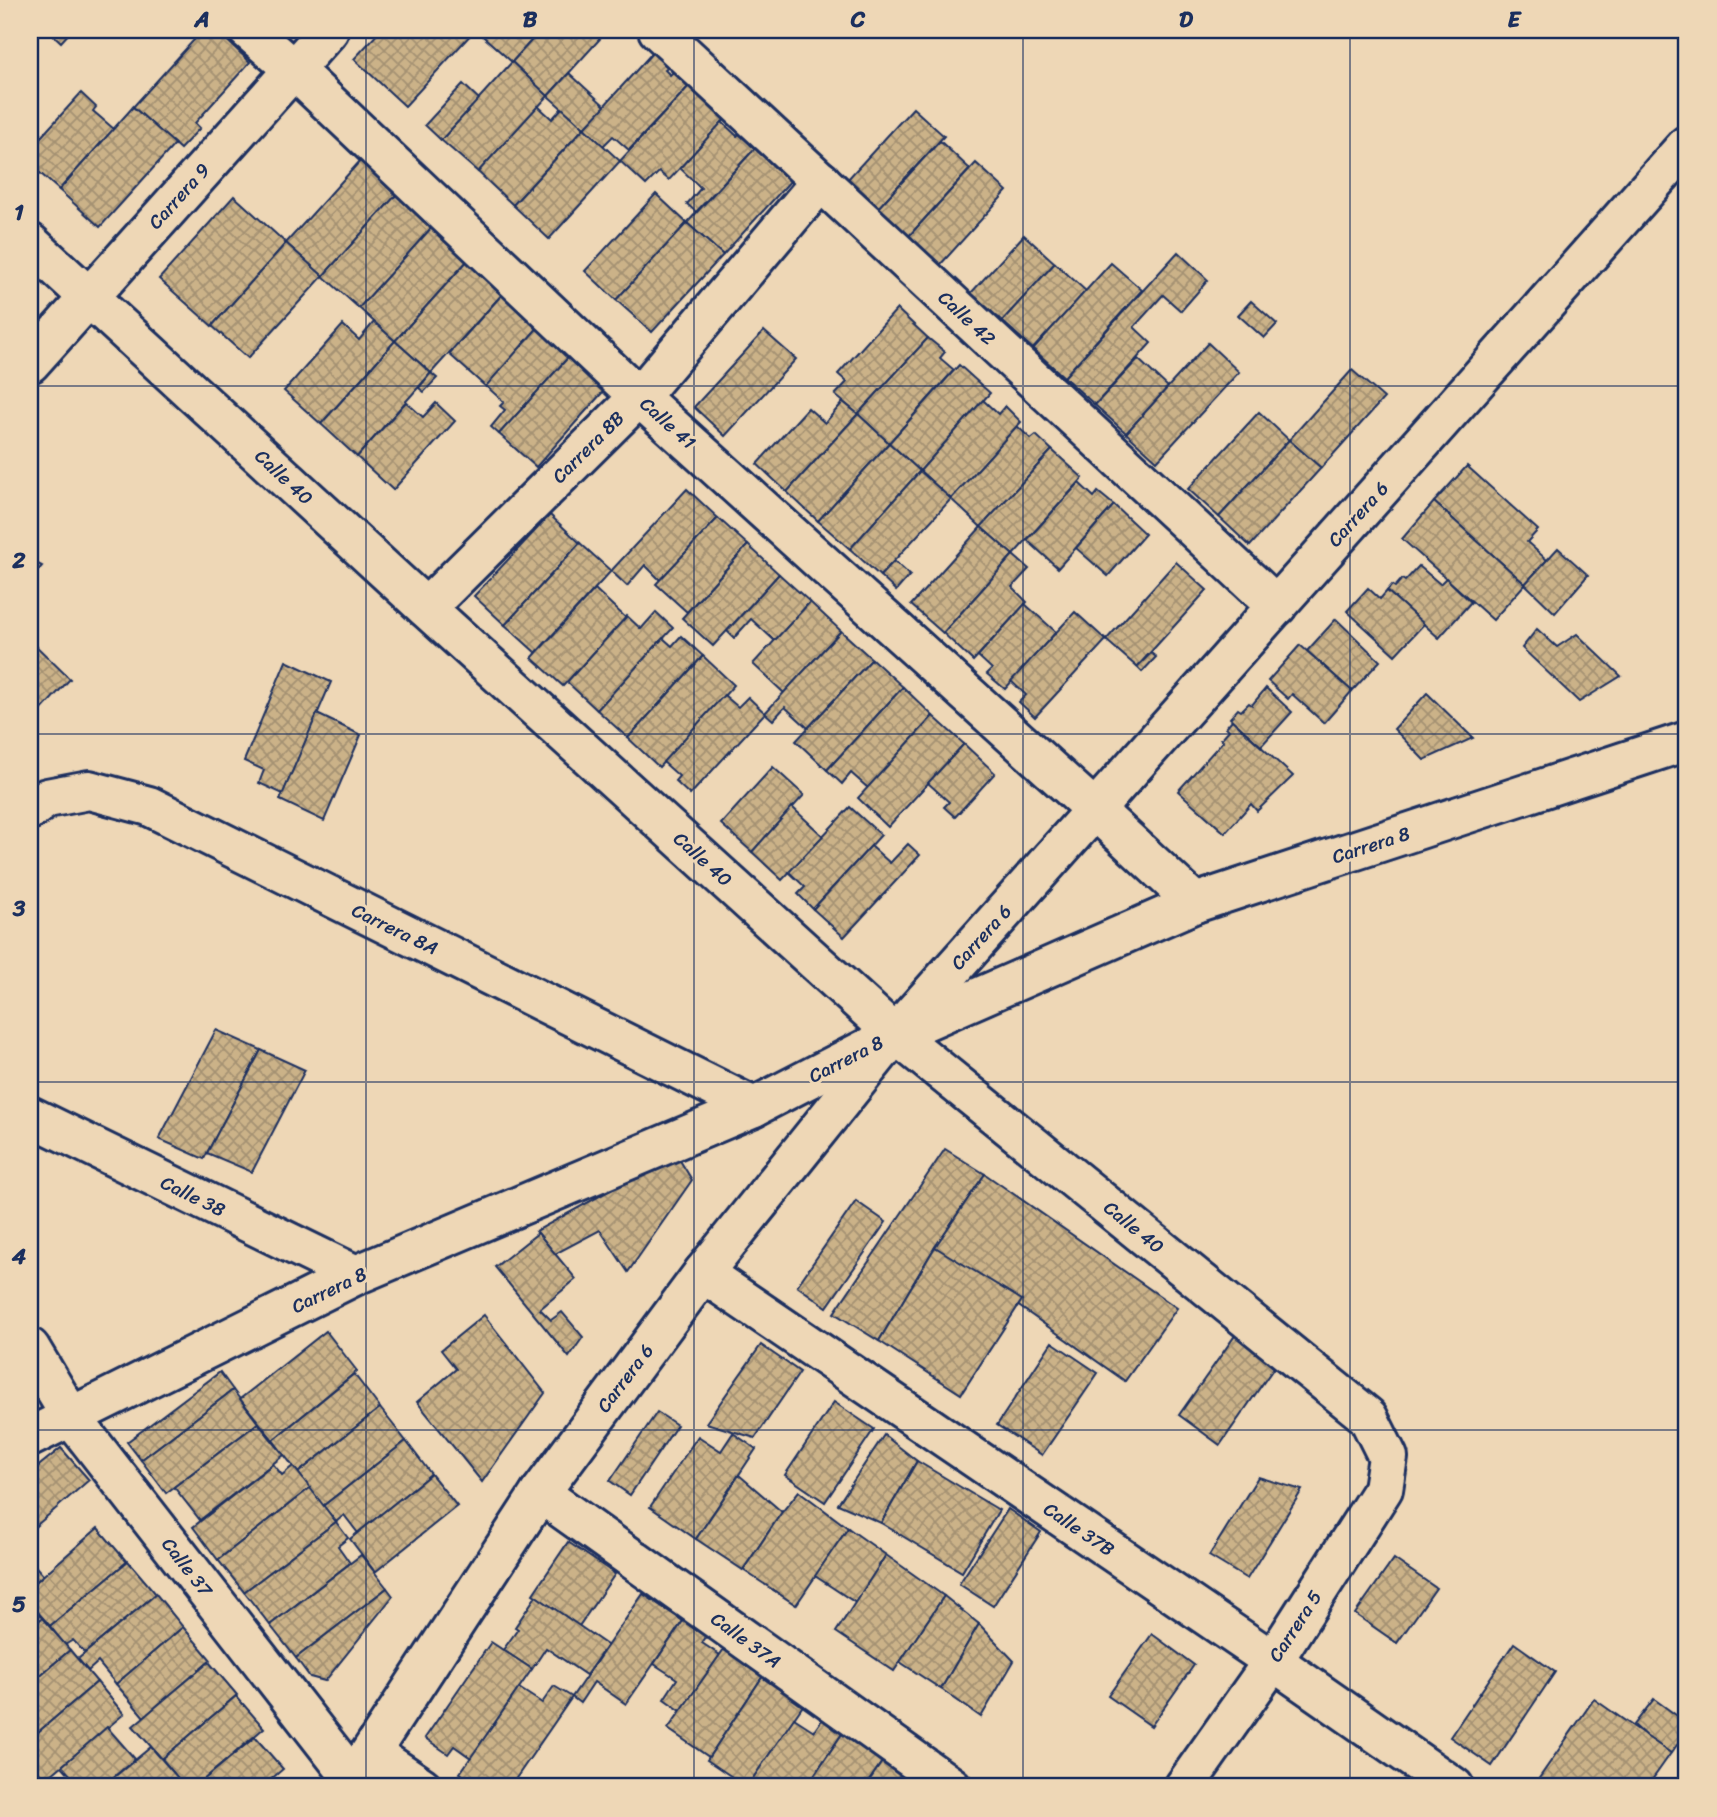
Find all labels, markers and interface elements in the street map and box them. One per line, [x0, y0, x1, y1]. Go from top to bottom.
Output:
text: A [193, 0, 210, 40]
text: B [523, 0, 538, 40]
text: C [850, 0, 866, 40]
text: D [1179, 0, 1194, 40]
text: E [1508, 0, 1523, 40]
street label: Carrera 9 [140, 155, 218, 237]
text: 1 [14, 192, 24, 233]
street label: Calle 42 [930, 282, 1004, 354]
street label: Calle 41 [632, 388, 704, 458]
street label: Carrera 8B [544, 403, 632, 491]
street label: Calle 40 [247, 441, 321, 513]
street label: Carrera 6 [1319, 473, 1397, 555]
text: 2 [11, 540, 26, 581]
street label: Carrera 8 [1328, 817, 1415, 873]
street label: Calle 40 [666, 823, 740, 895]
text: 3 [12, 888, 26, 929]
street label: Carrera 8A [346, 894, 444, 964]
street label: Carrera 6 [942, 896, 1020, 978]
street label: Carrera 8 [803, 1026, 890, 1092]
street label: Calle 38 [155, 1166, 232, 1226]
street label: Calle 40 [1096, 1192, 1172, 1262]
text: 4 [11, 1236, 27, 1277]
street label: Carrera 8 [286, 1257, 373, 1322]
street label: Carrera 6 [588, 1336, 662, 1420]
street label: Calle 37B [1037, 1493, 1121, 1565]
street label: Calle 37 [153, 1530, 222, 1605]
street label: Carrera 5 [1259, 1583, 1331, 1669]
text: 5 [12, 1584, 26, 1625]
street label: Calle 37A [704, 1603, 788, 1677]

